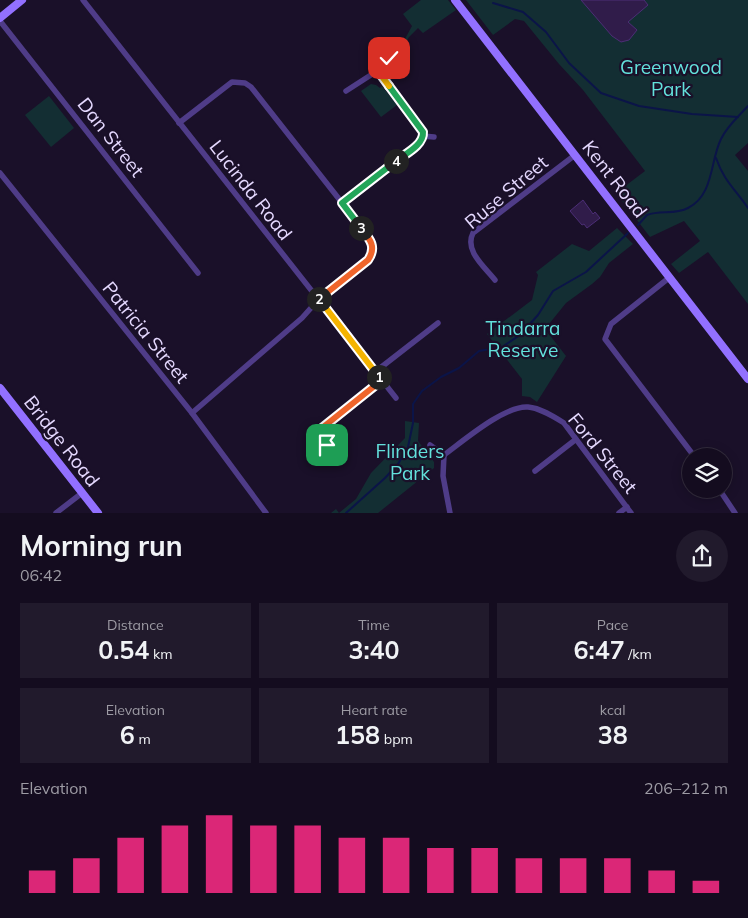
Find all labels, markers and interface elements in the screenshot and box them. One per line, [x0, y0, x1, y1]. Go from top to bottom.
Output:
pin [368, 37, 410, 79]
icon: check [375, 44, 403, 72]
park label: Greenwood Park [620, 55, 722, 101]
street label: Dan Street [73, 92, 150, 182]
street label: Lucinda Road [204, 135, 298, 245]
street label: Kent Road [577, 136, 653, 222]
pin: 4 [384, 148, 408, 174]
street label: Ruse Street [459, 150, 553, 234]
text: 4 [392, 152, 401, 170]
pin: 3 [348, 216, 374, 240]
text: 3 [357, 219, 366, 237]
street label: Patricia Street [98, 276, 195, 388]
pin: 2 [306, 286, 332, 312]
text: 2 [315, 290, 324, 308]
park label: Tindarra Reserve [485, 316, 561, 362]
pin: 1 [366, 364, 392, 390]
text: 1 [375, 368, 384, 386]
street label: Bridge Road [19, 391, 105, 491]
street label: Ford Street [563, 408, 643, 498]
pin [306, 424, 348, 466]
icon: arrive [313, 431, 341, 459]
park label: Flinders Park [376, 439, 444, 485]
map controls [682, 448, 732, 498]
button: layers [682, 448, 732, 498]
text: Morning run [20, 528, 183, 563]
button: share [676, 530, 728, 582]
text: 06:42 [20, 565, 62, 585]
text: Distance [107, 616, 164, 634]
text: Time [358, 616, 390, 634]
text: Pace [597, 616, 628, 634]
text: 0.54 [98, 634, 149, 665]
text: 3:40 [348, 634, 400, 665]
text: 6:47 [574, 634, 625, 665]
text: km [149, 645, 173, 663]
text: /km [625, 645, 652, 663]
text: Elevation [106, 701, 165, 719]
text: Heart rate [341, 701, 407, 719]
text: kcal [600, 701, 625, 719]
text: 6 [120, 719, 135, 750]
text: 158 [335, 719, 380, 750]
text: 38 [598, 719, 628, 750]
text: m [135, 730, 151, 748]
text: bpm [380, 730, 413, 748]
text: Elevation [20, 778, 88, 798]
text: 206–212 m [644, 778, 728, 798]

